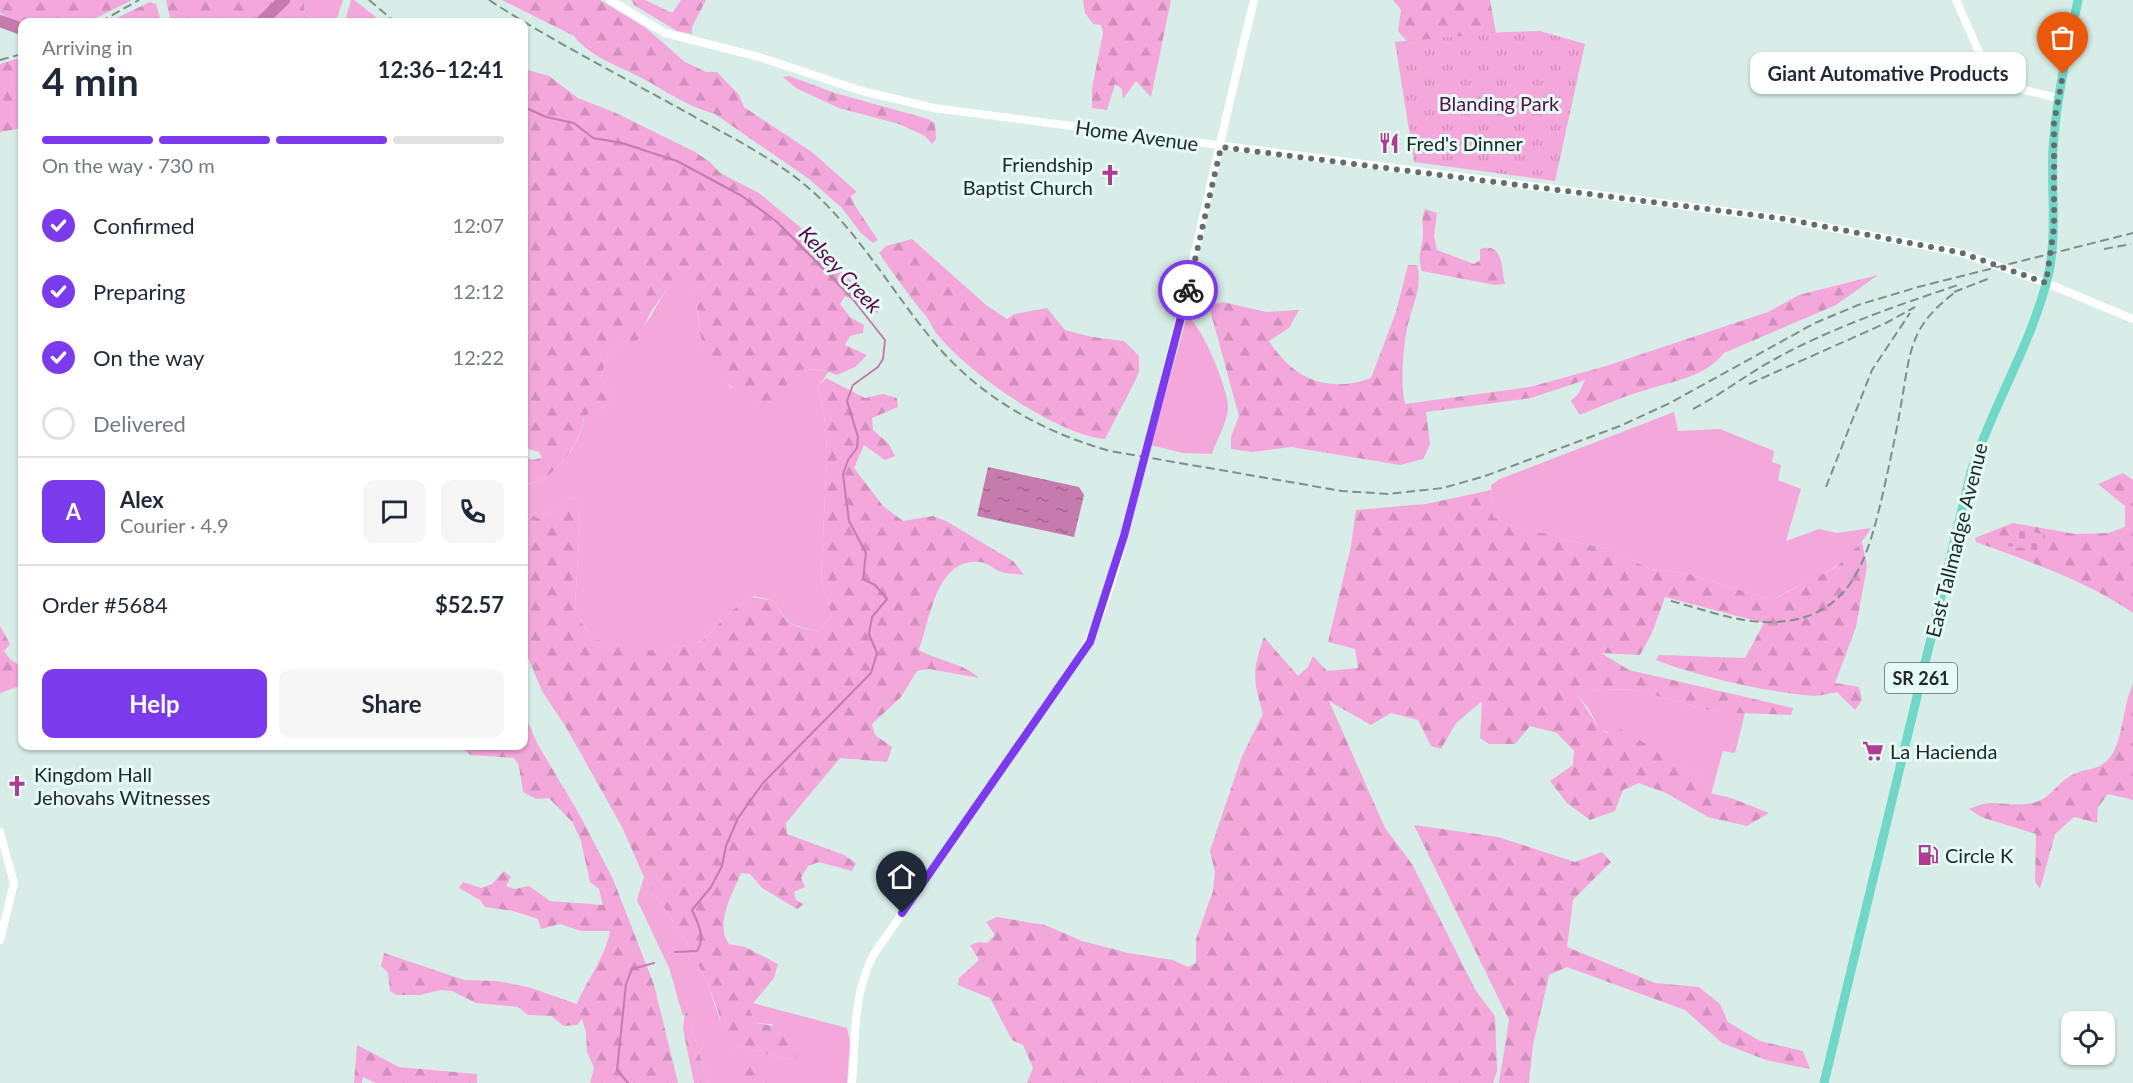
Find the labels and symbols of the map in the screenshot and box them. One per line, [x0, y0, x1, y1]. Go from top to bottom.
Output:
pin [2037, 12, 2088, 74]
callout: Giant Automative Products [1751, 53, 2027, 95]
park label: Blanding Park [1439, 91, 1560, 115]
street label: Home Avenue [1074, 114, 1200, 156]
restaurant icon: Fred's Dinner [1377, 131, 1401, 155]
place label: Fred's Dinner [1406, 131, 1523, 155]
place label: Friendship Baptist Church [963, 152, 1093, 199]
church icon: Friendship Baptist Church [1098, 163, 1122, 187]
water label: Kelsey Creek [795, 220, 888, 318]
courier [1158, 260, 1218, 320]
street label: East Tallmadge Avenue [1920, 440, 1992, 640]
road number: SR 261 [1885, 663, 1957, 693]
supermarket icon: La Hacienda [1861, 739, 1885, 763]
place label: La Hacienda [1890, 739, 1997, 763]
place label: Kingdom Hall Jehovahs Witnesses [34, 762, 210, 809]
church icon: Kingdom Hall Jehovahs Witnesses [5, 774, 29, 798]
fuel station icon: Circle K [1916, 843, 1940, 867]
place label: Circle K [1945, 843, 2014, 867]
pin [876, 851, 927, 913]

